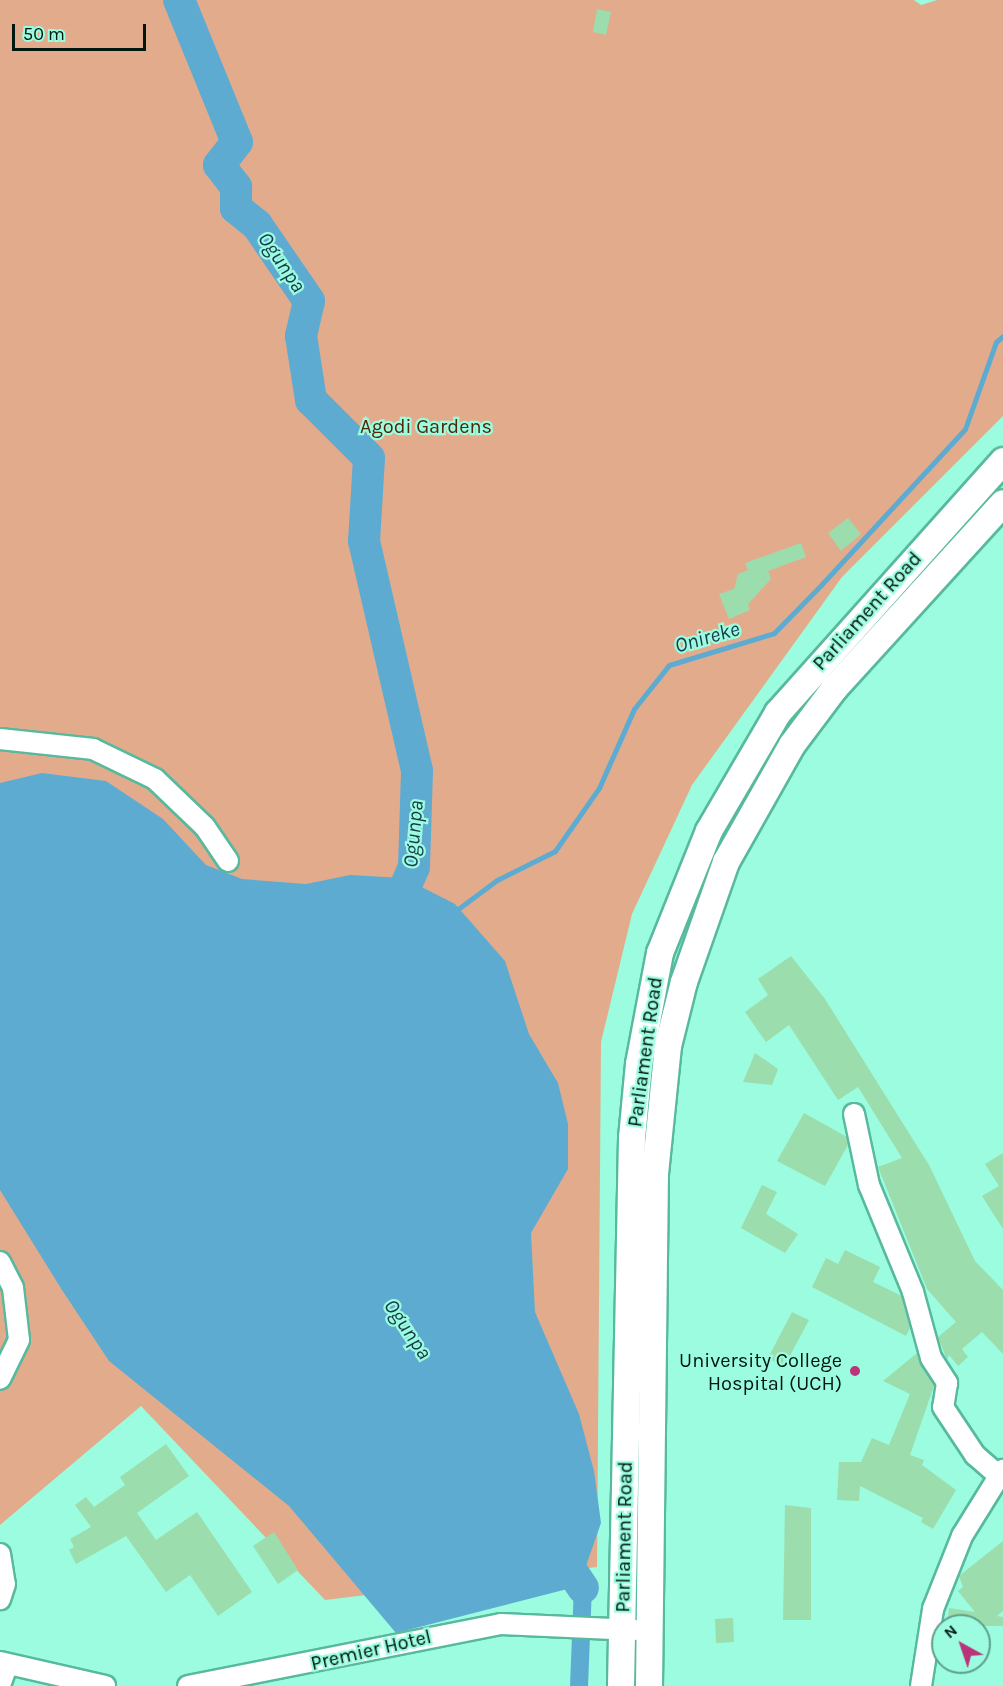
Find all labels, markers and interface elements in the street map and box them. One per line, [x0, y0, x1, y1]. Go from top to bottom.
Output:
scale bar [15, 12, 148, 50]
text: 50 m [23, 23, 65, 45]
water label: Ogunpa [253, 227, 311, 297]
park label: Agodi Gardens [360, 414, 492, 438]
street label: Parliament Road [807, 547, 927, 675]
water label: Onireke [672, 616, 742, 658]
water label: Ogunpa [398, 799, 428, 869]
street label: Parliament Road [623, 975, 667, 1129]
water label: Ogunpa [379, 1294, 437, 1364]
place label: University College Hospital (UCH) [679, 1348, 842, 1395]
marker: University College Hospital (UCH) [846, 1362, 864, 1380]
street label: Parliament Road [611, 1461, 637, 1613]
north arrow [931, 1614, 991, 1674]
text: N [940, 1620, 961, 1642]
street label: Premier Hotel [308, 1624, 434, 1676]

